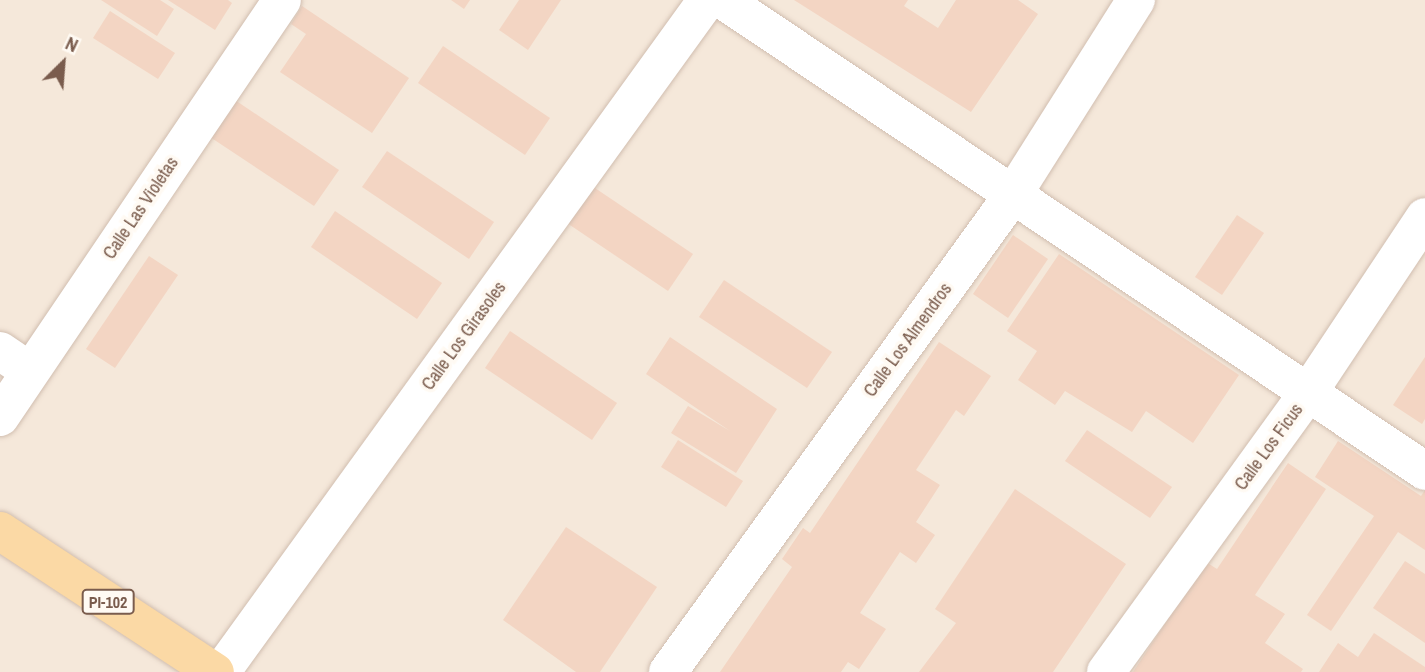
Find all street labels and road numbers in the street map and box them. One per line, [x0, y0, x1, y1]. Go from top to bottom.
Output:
street label: Calle Las Violetas [99, 153, 183, 263]
street label: Calle Los Girasoles [417, 278, 511, 394]
street label: Calle Los Almendros [859, 279, 957, 401]
street label: Calle Los Ficus [1230, 400, 1308, 494]
road number: PI-102 [80, 590, 136, 614]

